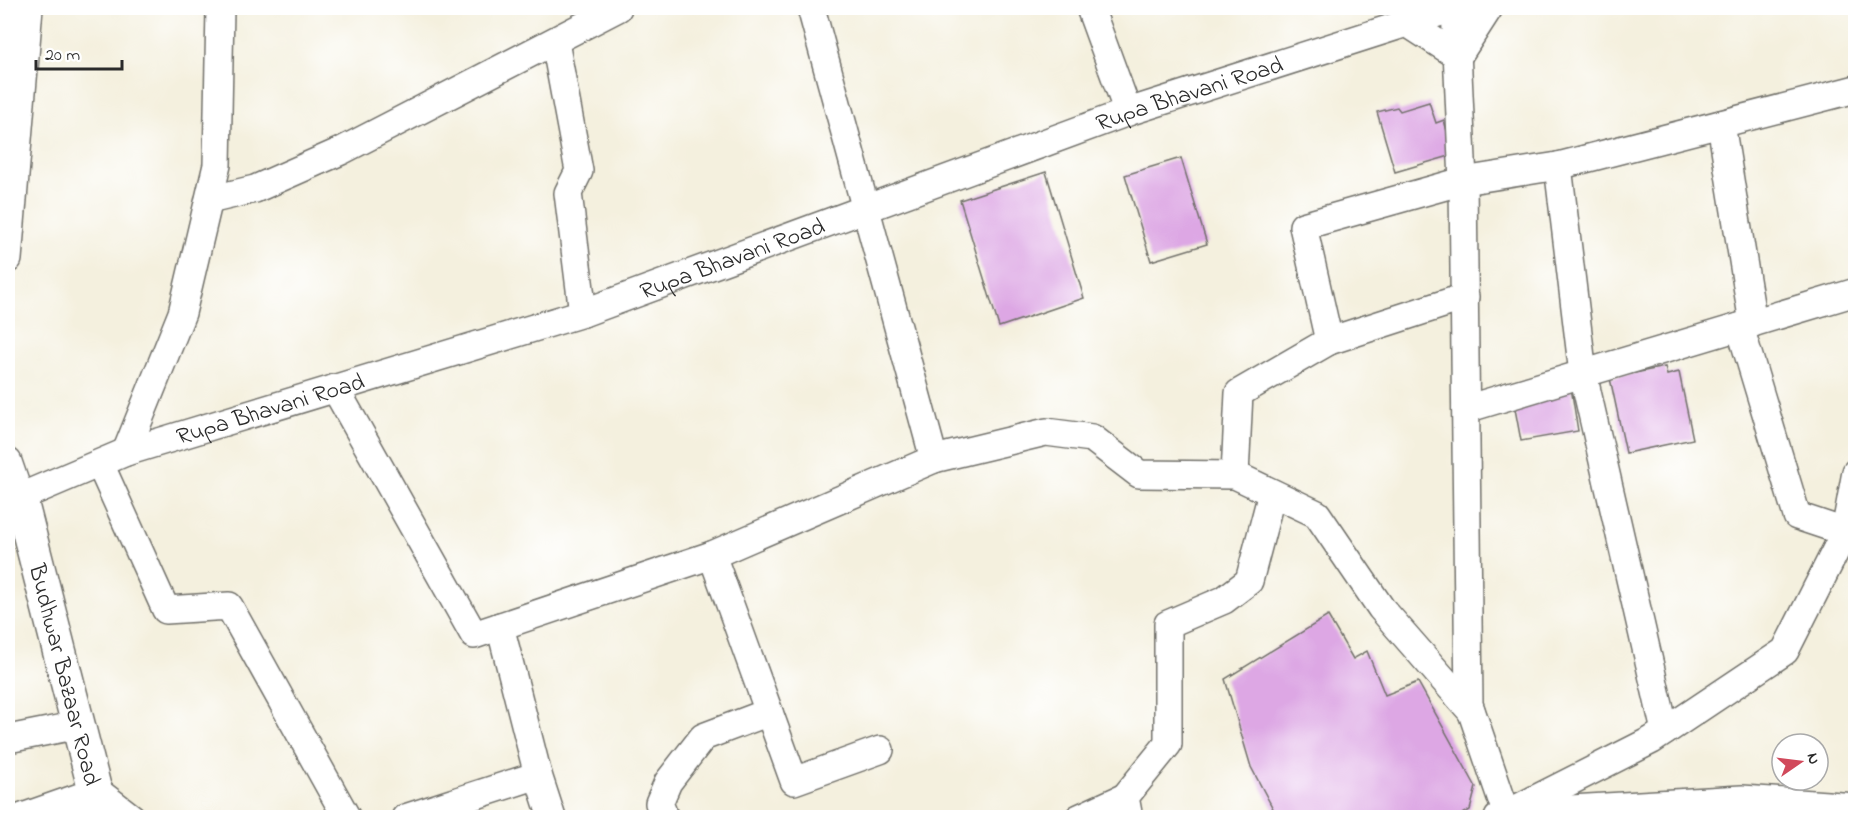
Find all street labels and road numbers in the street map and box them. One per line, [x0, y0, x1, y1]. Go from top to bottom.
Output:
street label: Rupa Bhavani Road [1092, 48, 1288, 142]
street label: Rupa Bhavani Road [636, 210, 831, 310]
street label: Rupa Bhavani Road [173, 365, 370, 456]
street label: Budhwar Bazaar Road [18, 560, 108, 790]

